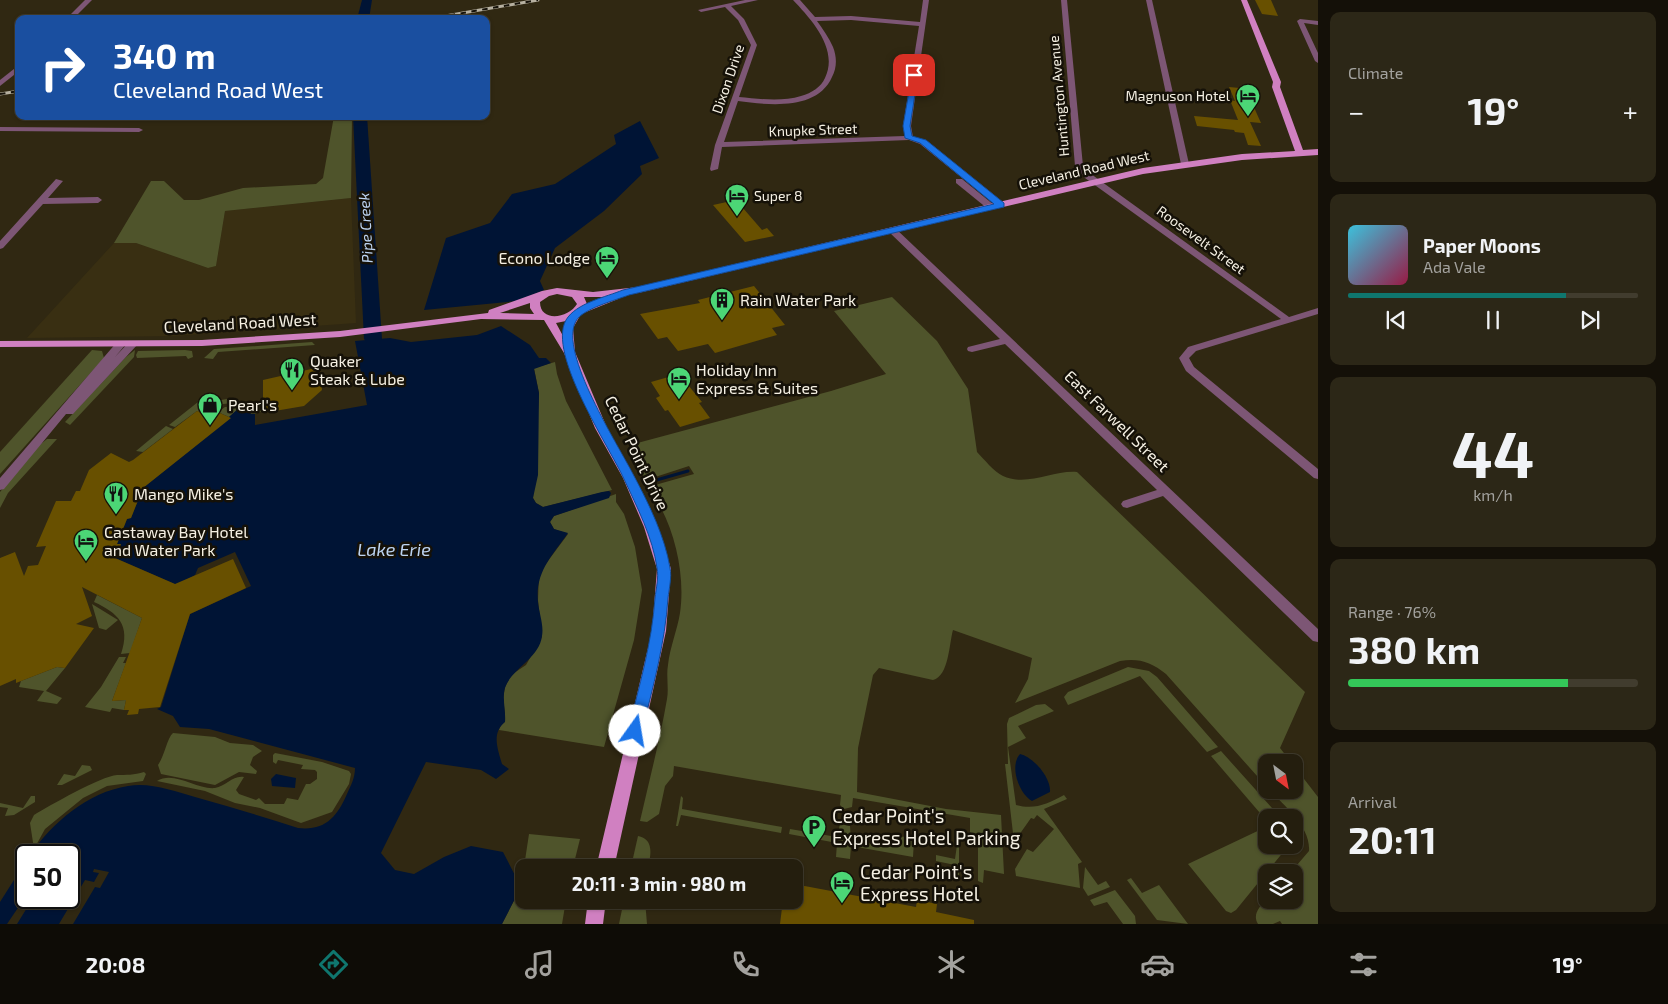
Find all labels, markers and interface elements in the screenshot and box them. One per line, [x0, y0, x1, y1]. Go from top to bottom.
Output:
text: 340 m [113, 34, 216, 76]
icon: right [30, 35, 95, 100]
street label: Huntington Avenue [1045, 35, 1072, 157]
street label: Dixon Drive [708, 42, 747, 116]
pin [893, 54, 935, 96]
icon: arrive [900, 61, 928, 89]
text: Climate [1348, 63, 1403, 82]
text: Cleveland Road West [113, 76, 323, 102]
hotel icon: Magnuson Hotel [1235, 83, 1261, 117]
place label: Magnuson Hotel [1125, 87, 1231, 104]
text: 19° [1468, 87, 1519, 133]
text: − [1348, 94, 1364, 128]
text: + [1623, 94, 1638, 128]
street label: Knupke Street [768, 119, 858, 140]
street label: Cleveland Road West [1017, 146, 1151, 193]
hotel icon: Super 8 [724, 183, 750, 217]
place label: Super 8 [754, 187, 802, 204]
water label: Pipe Creek [354, 192, 376, 264]
street label: Roosevelt Street [1154, 202, 1249, 277]
text: Paper Moons [1423, 234, 1541, 257]
hotel icon: Econo Lodge [594, 245, 620, 279]
place label: Econo Lodge [498, 248, 590, 267]
text: Ada Vale [1423, 257, 1486, 276]
building icon: Rain Water Park [709, 287, 735, 321]
place label: Rain Water Park [740, 290, 856, 309]
icon: previous [1382, 306, 1410, 334]
icon: pause [1479, 306, 1507, 334]
icon: next [1576, 306, 1604, 334]
street label: Cleveland Road West [163, 309, 317, 336]
place label: Quaker Steak & Lube [310, 351, 405, 388]
restaurant icon: Quaker Steak & Lube [279, 357, 305, 391]
place label: Holiday Inn Express & Suites [696, 360, 818, 397]
hotel icon: Holiday Inn Express & Suites [666, 366, 692, 400]
street label: East Farwell Street [1061, 366, 1174, 475]
shop icon: Pearl's [197, 392, 223, 426]
street label: Cedar Point Drive [602, 393, 673, 513]
place label: Pearl's [228, 395, 277, 414]
text: 44 [1452, 413, 1534, 491]
restaurant icon: Mango Mike's [103, 481, 129, 515]
place label: Mango Mike's [134, 484, 234, 503]
text: km/h [1473, 485, 1513, 504]
place label: Castaway Bay Hotel and Water Park [104, 522, 248, 559]
hotel icon: Castaway Bay Hotel and Water Park [73, 528, 99, 562]
water label: Lake Erie [357, 538, 431, 560]
text: Range · 76% [1348, 602, 1436, 621]
text: 380 km [1348, 626, 1480, 672]
position arrow [608, 704, 660, 756]
north arrow [1258, 754, 1302, 799]
map controls [1258, 754, 1303, 909]
text: Arrival [1348, 792, 1397, 811]
place label: Cedar Point's Express Hotel Parking [832, 804, 1021, 849]
button: search [1258, 809, 1303, 854]
parking icon: Cedar Point's Express Hotel Parking [801, 814, 827, 848]
text: 20:11 [1348, 816, 1437, 862]
speed limit sign: 50 [15, 844, 80, 909]
place label: Cedar Point's Express Hotel [860, 860, 980, 905]
button: layers [1258, 864, 1303, 909]
hotel icon: Cedar Point's Express Hotel [829, 870, 855, 904]
text: 20:11 · 3 min · 980 m [572, 872, 746, 895]
icon: directions [316, 947, 351, 982]
icon: music [522, 947, 557, 982]
icon: phone [728, 947, 763, 982]
icon: climate [934, 947, 969, 982]
icon: car [1140, 947, 1175, 982]
icon: filters [1346, 947, 1381, 982]
text: 20:08 [86, 951, 145, 977]
text: 19° [1552, 951, 1582, 977]

